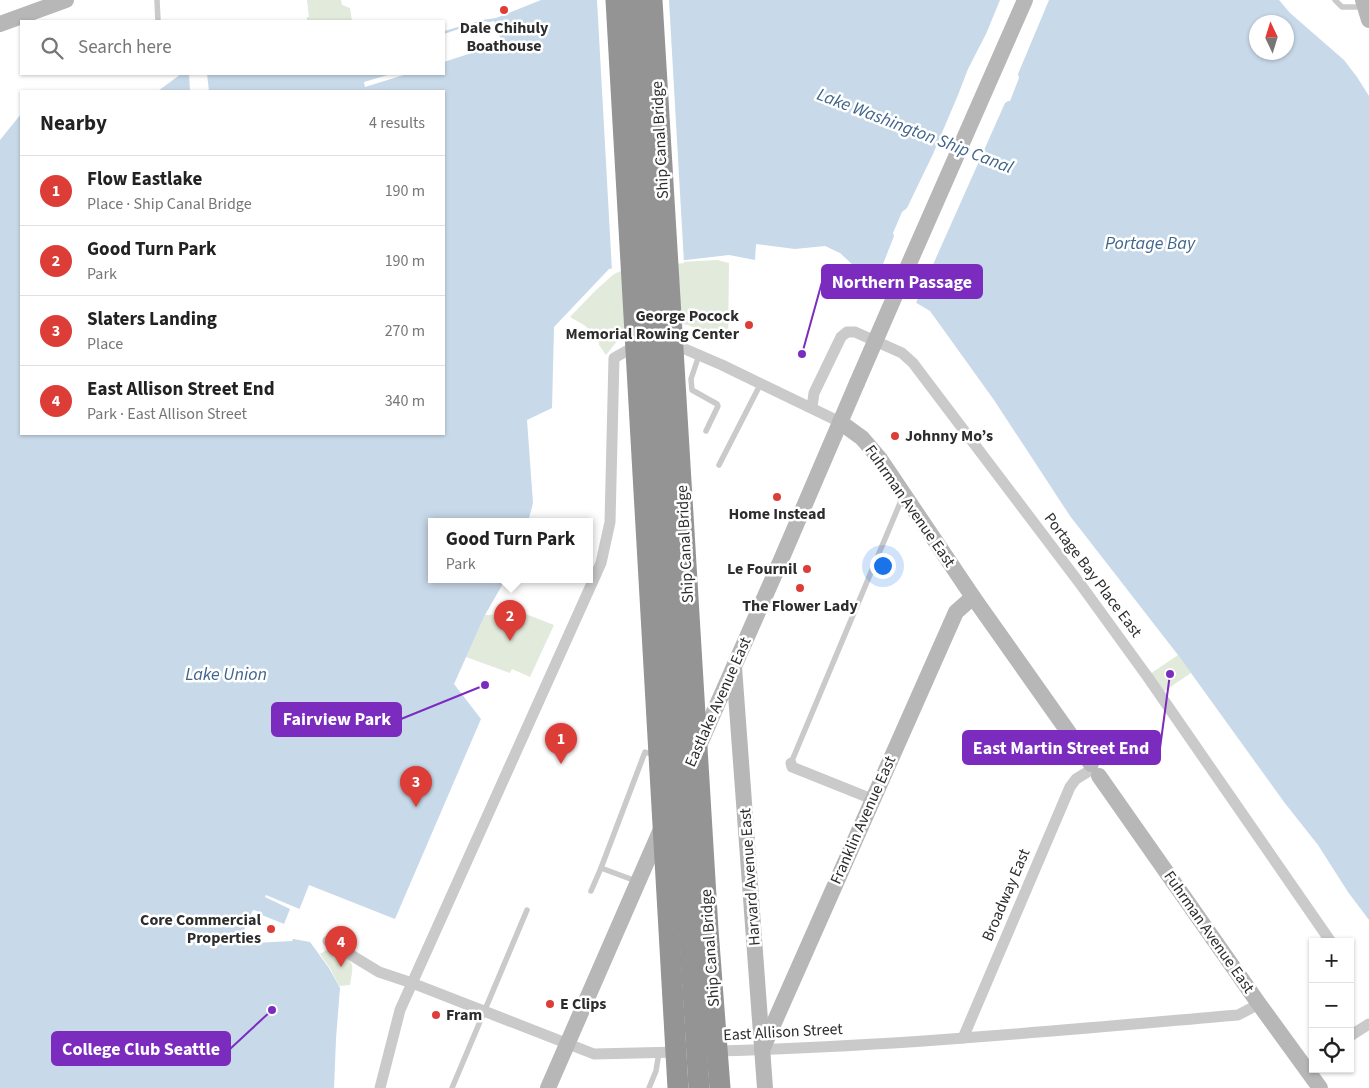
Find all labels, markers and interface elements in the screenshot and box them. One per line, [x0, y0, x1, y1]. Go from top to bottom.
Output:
marker: Dale Chihuly Boathouse [498, 4, 510, 16]
north arrow [1249, 15, 1294, 60]
place label: Dale Chihuly Boathouse [460, 17, 549, 57]
search box [20, 20, 445, 75]
icon: search [38, 34, 66, 62]
text: Search here [78, 34, 172, 61]
street label: Ship Canal Bridge [646, 80, 674, 200]
water label: Lake Washington Ship Canal [813, 82, 1017, 180]
text: Nearby [40, 108, 107, 138]
text: 4 results [369, 112, 425, 134]
text: Flow Eastlake [87, 166, 202, 193]
text: 1 [52, 180, 60, 202]
text: 190 m [385, 180, 425, 202]
text: Place · Ship Canal Bridge [87, 193, 252, 215]
water label: Portage Bay [1105, 231, 1196, 256]
text: Good Turn Park [87, 236, 216, 263]
text: 2 [52, 250, 60, 272]
text: 190 m [385, 250, 425, 272]
text: Park [87, 263, 117, 285]
callout: Northern Passage [822, 265, 982, 298]
text: Northern Passage [832, 270, 972, 295]
place label: George Pocock Memorial Rowing Center [566, 305, 740, 345]
text: Slaters Landing [87, 306, 217, 333]
marker: George Pocock Memorial Rowing Center [743, 319, 755, 331]
text: 3 [52, 320, 60, 342]
text: 270 m [385, 320, 425, 342]
text: Place [87, 333, 123, 355]
text: East Allison Street End [87, 376, 275, 403]
text: 4 [52, 390, 60, 412]
text: 340 m [385, 390, 425, 412]
text: Park · East Allison Street [87, 403, 247, 425]
place label: Johnny Mo’s [905, 425, 993, 447]
marker: Johnny Mo’s [889, 430, 901, 442]
street label: Fuhrman Avenue East [859, 440, 961, 572]
street label: Ship Canal Bridge [671, 484, 699, 604]
marker: Home Instead [771, 491, 783, 503]
place label: Home Instead [728, 503, 826, 525]
street label: Portage Bay Place East [1039, 508, 1147, 642]
popup [428, 518, 593, 583]
text: Good Turn Park [446, 526, 575, 553]
text: Park [446, 553, 476, 575]
your location [870, 553, 896, 579]
place label: Le Fournil [727, 558, 797, 580]
marker: Le Fournil [801, 563, 813, 575]
marker: The Flower Lady [794, 582, 806, 594]
place label: The Flower Lady [742, 595, 858, 617]
pin: 2 [494, 600, 526, 641]
street label: Eastlake Avenue East [679, 633, 757, 770]
water label: Lake Union [185, 662, 267, 687]
callout: Fairview Park [272, 703, 401, 736]
text: Fairview Park [283, 707, 391, 732]
pin: 1 [545, 723, 577, 764]
callout: East Martin Street End [963, 731, 1160, 764]
text: East Martin Street End [973, 736, 1149, 761]
street label: Franklin Avenue East [825, 752, 901, 888]
pin: 3 [400, 766, 432, 807]
street label: Harvard Avenue East [734, 807, 766, 947]
street label: Broadway East [977, 845, 1036, 945]
street label: Fuhrman Avenue East [1158, 866, 1260, 998]
street label: Ship Canal Bridge [695, 888, 725, 1008]
place label: Core Commercial Properties [140, 909, 261, 949]
marker: Core Commercial Properties [265, 923, 277, 935]
pin: 4 [325, 926, 357, 967]
map controls [1309, 938, 1354, 1073]
button: + [1309, 938, 1354, 983]
button: − [1309, 983, 1354, 1028]
place label: E Clips [560, 993, 606, 1015]
marker: E Clips [544, 998, 556, 1010]
place label: Fram [446, 1004, 482, 1026]
marker: Fram [430, 1009, 442, 1021]
street label: East Allison Street [723, 1018, 844, 1046]
button: locate [1309, 1028, 1354, 1073]
callout: College Club Seattle [52, 1032, 230, 1065]
text: College Club Seattle [62, 1037, 220, 1062]

